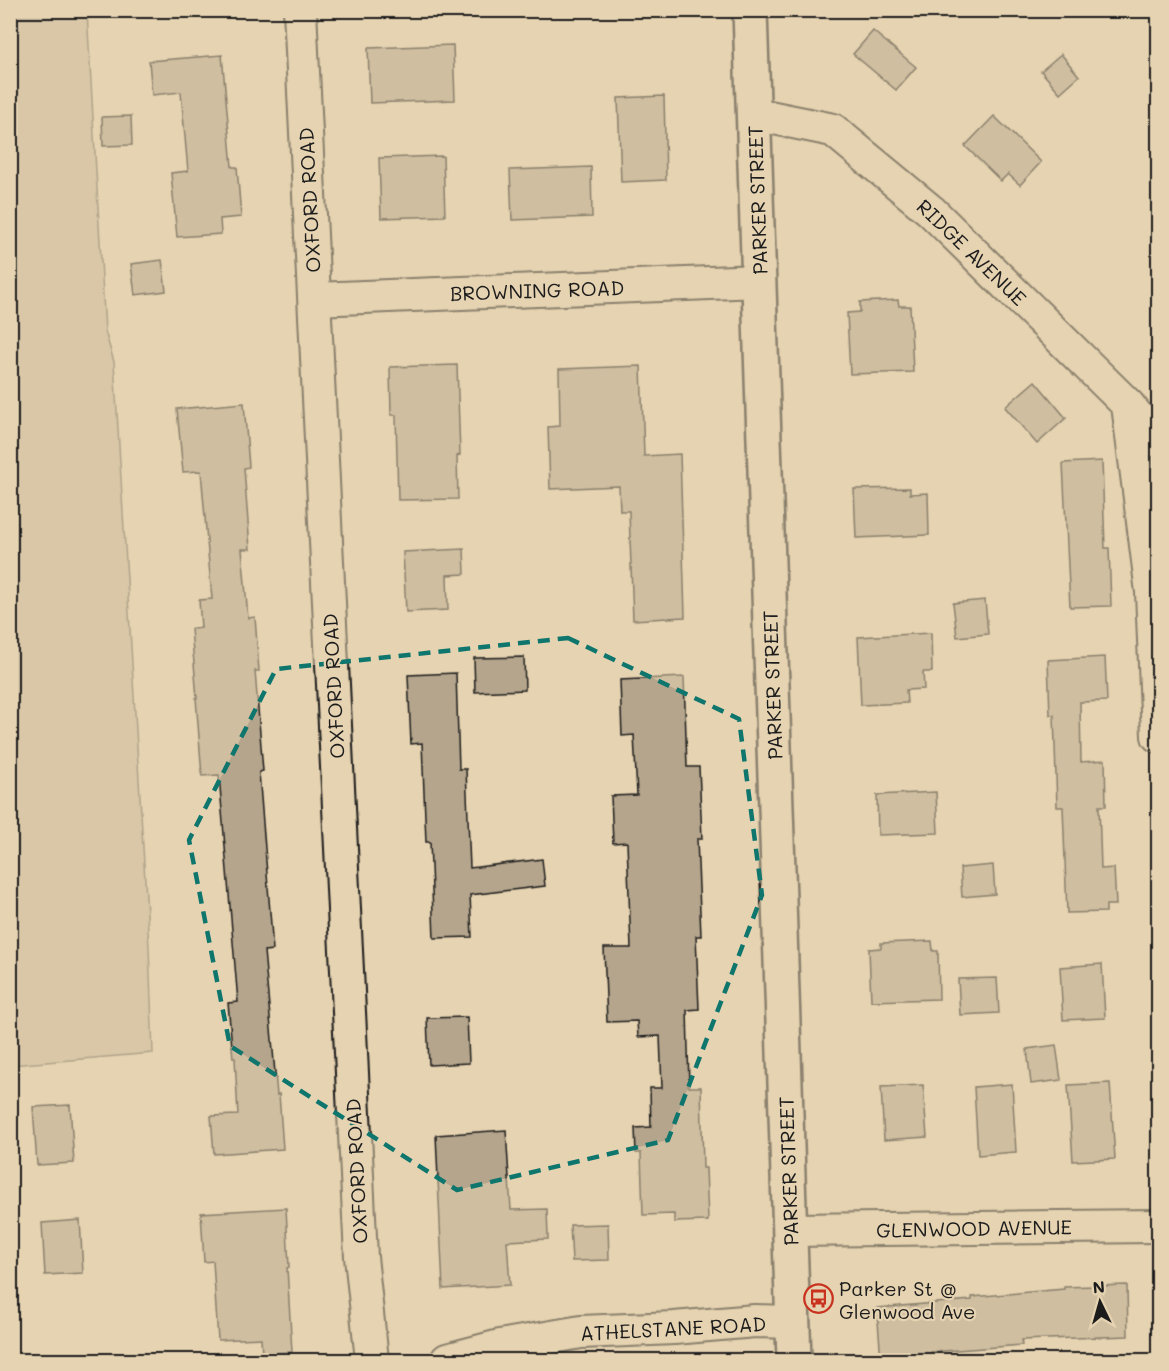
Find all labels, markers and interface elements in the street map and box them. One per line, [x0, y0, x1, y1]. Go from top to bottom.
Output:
street label: PARKER STREET [741, 125, 773, 275]
street label: OXFORD ROAD [292, 127, 326, 273]
street label: RIDGE AVENUE [912, 193, 1032, 311]
street label: BROWNING ROAD [449, 274, 625, 306]
street label: PARKER STREET [756, 610, 788, 760]
street label: OXFORD ROAD [316, 613, 350, 759]
street label: PARKER STREET [772, 1096, 804, 1246]
street label: OXFORD ROAD [339, 1098, 373, 1244]
street label: GLENWOOD AVENUE [876, 1213, 1072, 1243]
north arrow [1070, 1272, 1130, 1332]
place label: Parker St @ Glenwood Ave [839, 1275, 975, 1324]
text: N [1092, 1276, 1106, 1298]
bus stop icon: Parker St @ Glenwood Ave [802, 1283, 834, 1315]
street label: ATHELSTANE ROAD [579, 1310, 767, 1346]

